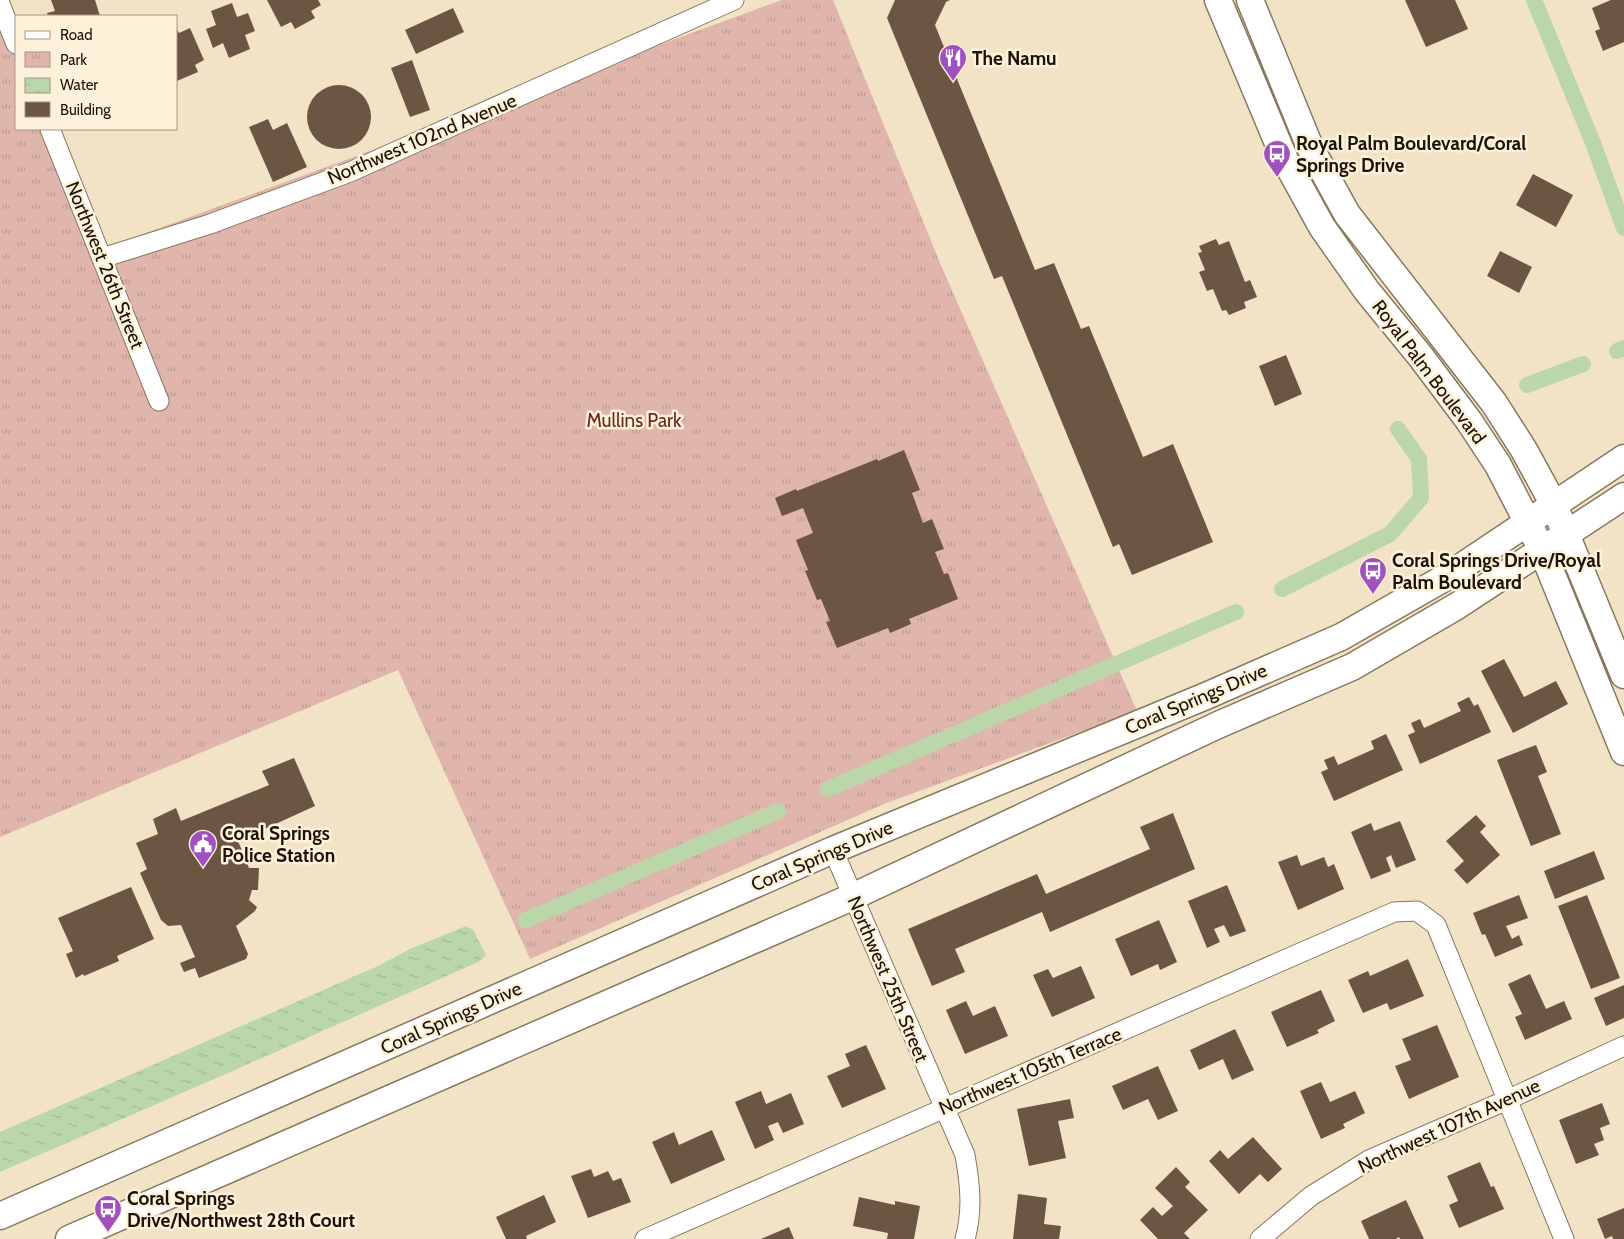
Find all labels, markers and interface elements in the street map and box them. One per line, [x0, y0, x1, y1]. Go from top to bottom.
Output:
legend [15, 15, 178, 130]
text: Road [60, 26, 93, 44]
restaurant icon: The Namu [938, 43, 968, 82]
place label: The Namu [972, 47, 1057, 70]
text: Park [60, 51, 87, 69]
text: Water [60, 76, 98, 94]
street label: Northwest 102nd Avenue [324, 89, 520, 189]
text: Building [60, 101, 111, 119]
place label: Royal Palm Boulevard/Coral Springs Drive [1296, 132, 1526, 177]
bus stop icon: Royal Palm Boulevard/Coral Springs Drive [1262, 139, 1292, 178]
street label: Northwest 26th Street [61, 178, 149, 353]
street label: Royal Palm Boulevard [1367, 295, 1491, 449]
park label: Mullins Park [586, 409, 682, 432]
place label: Coral Springs Drive/Royal Palm Boulevard [1392, 549, 1601, 594]
bus stop icon: Coral Springs Drive/Royal Palm Boulevard [1358, 556, 1388, 595]
street label: Coral Springs Drive [1122, 659, 1271, 739]
street label: Coral Springs Drive [748, 816, 897, 896]
place label: Coral Springs Police Station [222, 822, 335, 867]
public building icon: Coral Springs Police Station [188, 829, 218, 868]
street label: Northwest 25th Street [843, 893, 934, 1066]
street label: Coral Springs Drive [377, 976, 525, 1059]
street label: Northwest 105th Terrace [935, 1022, 1125, 1120]
street label: Northwest 107th Avenue [1354, 1074, 1544, 1178]
place label: Coral Springs Drive/Northwest 28th Court [127, 1187, 355, 1232]
bus stop icon: Coral Springs Drive/Northwest 28th Court [93, 1194, 123, 1233]

